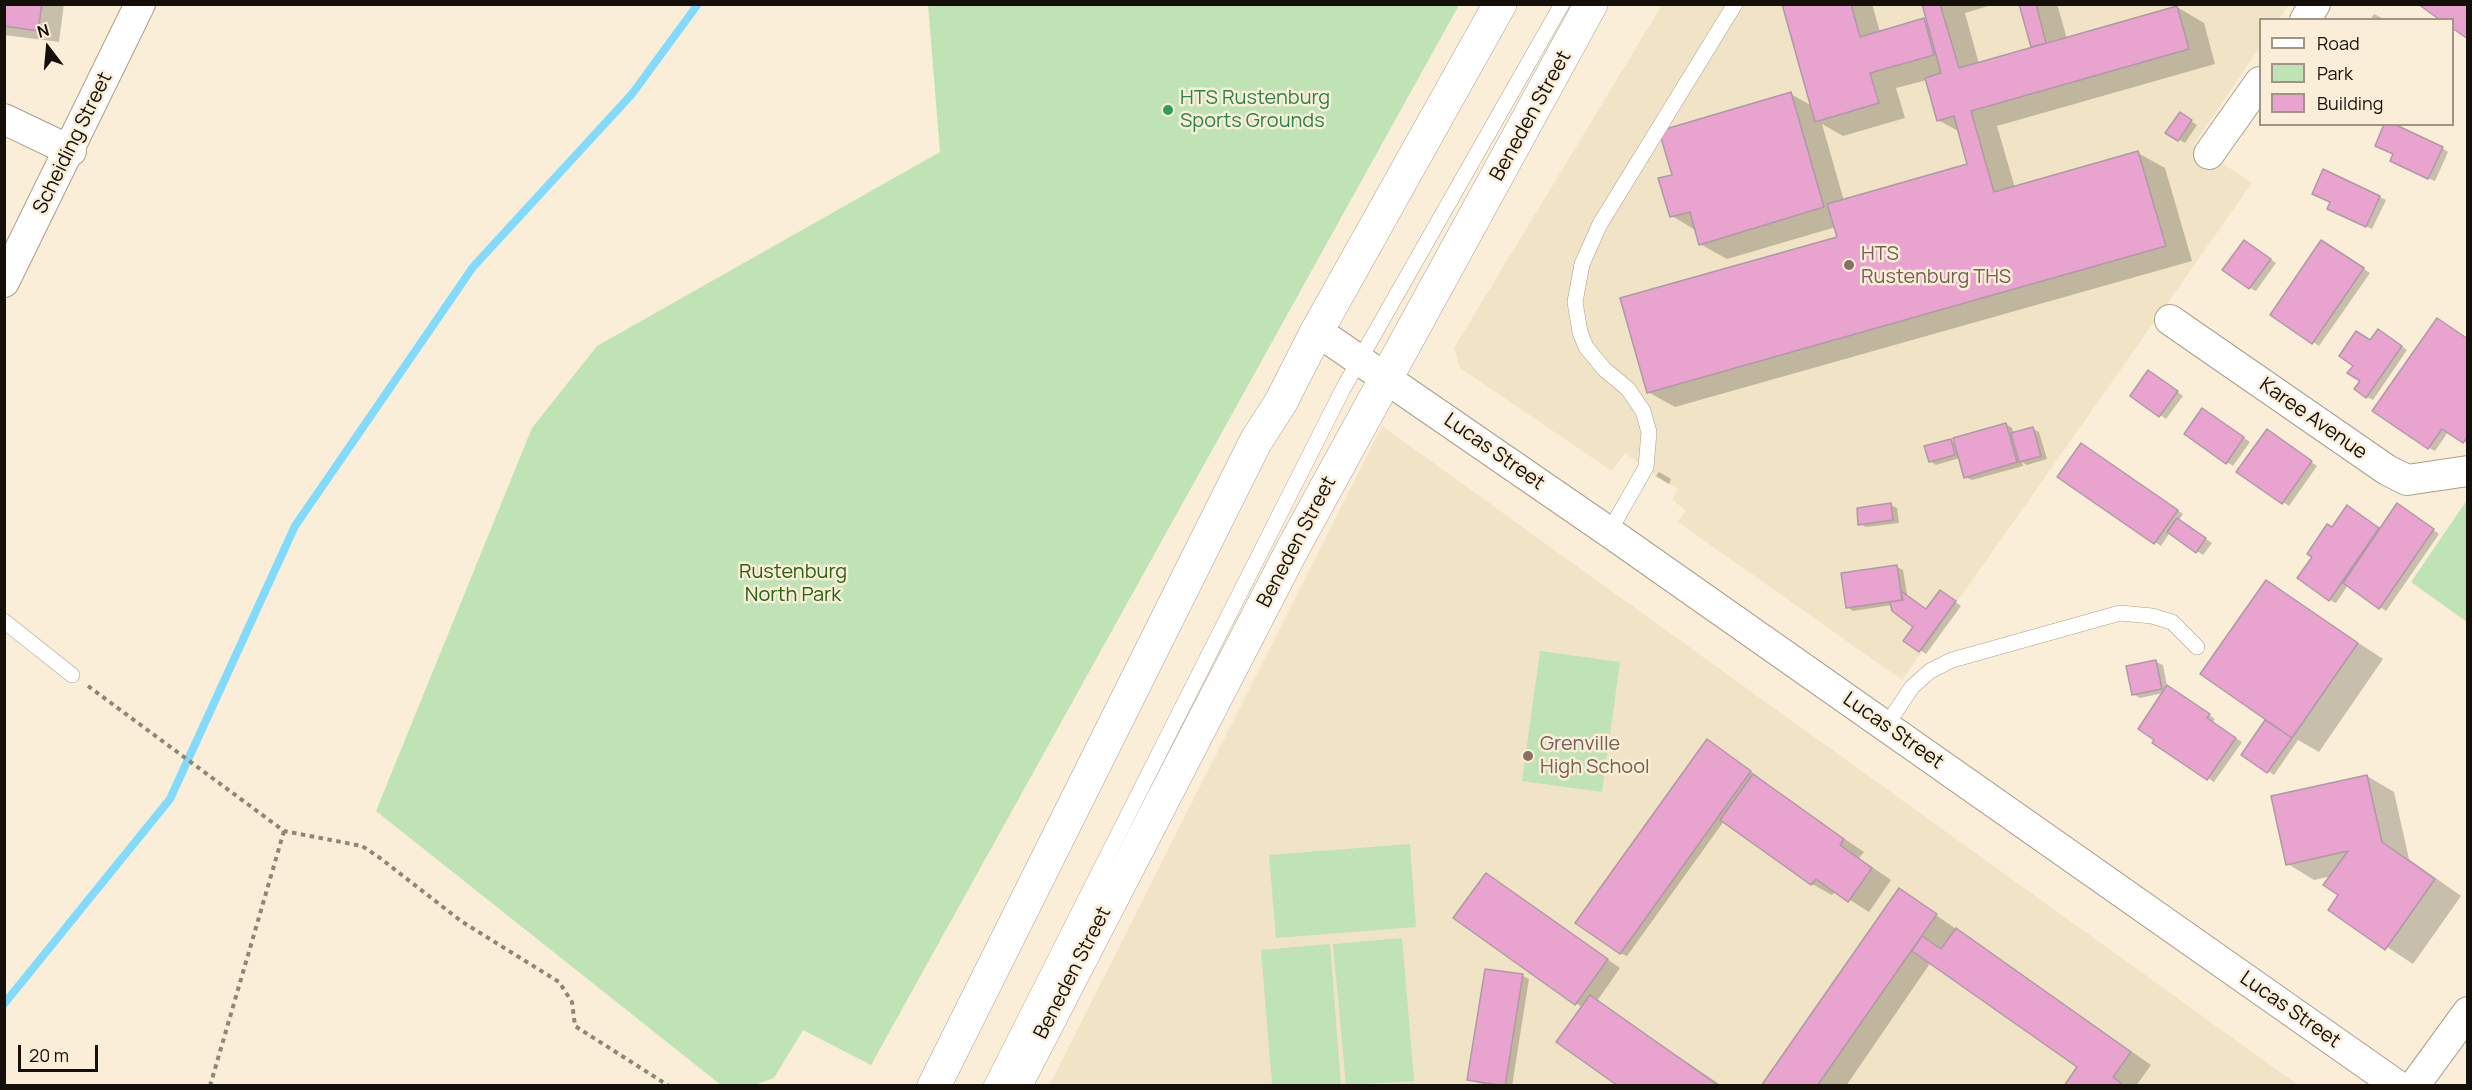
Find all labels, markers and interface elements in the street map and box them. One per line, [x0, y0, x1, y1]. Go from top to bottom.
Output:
north arrow [18, 18, 78, 78]
legend [2259, 18, 2454, 126]
text: N [34, 19, 52, 43]
text: Road [2317, 31, 2360, 55]
street label: Beneden Street [1485, 47, 1577, 185]
text: Park [2317, 61, 2353, 85]
street label: Scheiding Street [28, 68, 118, 218]
place label: HTS Rustenburg Sports Grounds [1180, 86, 1330, 133]
text: Building [2317, 91, 2383, 115]
marker: HTS Rustenburg Sports Grounds [1161, 103, 1175, 117]
place label: HTS Rustenburg THS [1861, 242, 2011, 289]
marker: HTS Rustenburg THS [1842, 258, 1856, 272]
street label: Karee Avenue [2255, 373, 2371, 465]
street label: Lucas Street [1439, 408, 1549, 496]
street label: Beneden Street [1252, 472, 1342, 612]
park label: Rustenburg North Park [739, 560, 847, 607]
street label: Lucas Street [1838, 687, 1948, 775]
place label: Grenville High School [1540, 732, 1650, 779]
marker: Grenville High School [1521, 749, 1535, 763]
street label: Beneden Street [1029, 903, 1117, 1043]
street label: Lucas Street [2235, 966, 2345, 1054]
scale bar [21, 1033, 100, 1071]
text: 20 m [29, 1043, 69, 1067]

